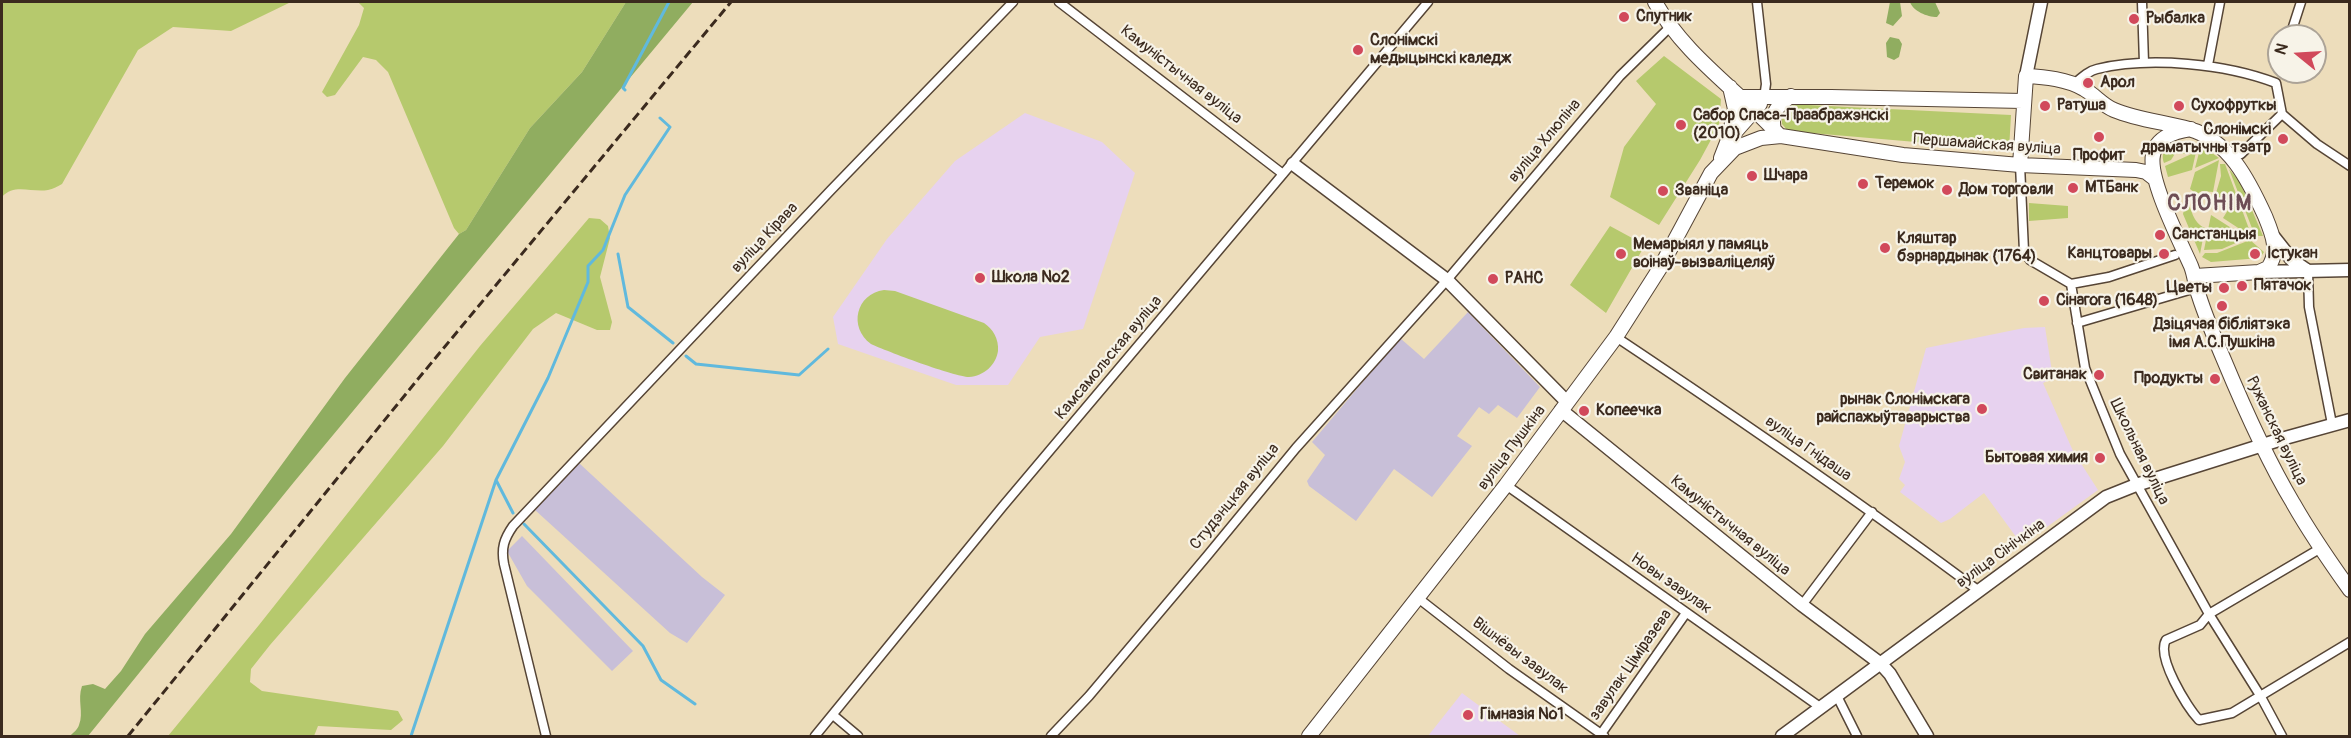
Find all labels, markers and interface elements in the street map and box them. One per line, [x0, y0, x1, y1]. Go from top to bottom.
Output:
place label: Спутник [1636, 7, 1692, 27]
place label: Рыбалка [2146, 9, 2205, 29]
marker: Спутник [1617, 10, 1631, 24]
marker: Рыбалка [2127, 12, 2141, 26]
street label: Камуністычная вуліца [1116, 22, 1246, 128]
north arrow [2267, 24, 2327, 84]
place label: Слонімскі медыцынскі каледж [1370, 31, 1511, 69]
text: N [2271, 41, 2293, 57]
marker: Слонімскі медыцынскі каледж [1351, 43, 1365, 57]
place label: Арол [2100, 73, 2135, 93]
marker: Арол [2081, 76, 2095, 90]
street label: вуліца Хлюпіна [1505, 95, 1585, 187]
place label: Ратуша [2057, 96, 2106, 116]
place label: Сухофруткы [2191, 96, 2277, 116]
marker: Ратуша [2038, 99, 2052, 113]
marker: Сухофруткы [2172, 99, 2186, 113]
place label: Сабор Спаса-Праабражэнскі (2010) [1693, 106, 1888, 144]
marker: Сабор Спаса-Праабражэнскі (2010) [1674, 118, 1688, 132]
place label: Слонімскі драматычны тэатр [2141, 120, 2271, 158]
street label: Першамайская вуліца [1913, 130, 2061, 160]
marker: Профит [2092, 130, 2106, 144]
marker: Слонімскі драматычны тэатр [2276, 132, 2290, 146]
place label: Профит [2073, 146, 2125, 166]
place label: Шчара [1764, 166, 1808, 186]
marker: Шчара [1745, 169, 1759, 183]
place label: Теремок [1875, 174, 1935, 194]
marker: Теремок [1856, 177, 1870, 191]
place label: МТБанк [2085, 178, 2139, 198]
place label: Дом торговли [1959, 180, 2053, 200]
place label: Званіца [1675, 181, 1728, 201]
marker: МТБанк [2066, 181, 2080, 195]
marker: Дом торговли [1940, 183, 1954, 197]
marker: Званіца [1656, 184, 1670, 198]
district label: СЛОНІМ [2167, 191, 2253, 217]
street label: вуліца Кірава [728, 199, 802, 277]
place label: Санстанцыя [2172, 225, 2256, 245]
marker: Санстанцыя [2153, 228, 2167, 242]
place label: Кляштар бэрнардынак (1764) [1897, 229, 2036, 267]
place label: Мемарыял у памяць воінаў-вызваліцеляў [1633, 235, 1775, 273]
marker: Кляштар бэрнардынак (1764) [1878, 241, 1892, 255]
place label: Канцтовары [2068, 244, 2152, 264]
place label: Істукан [2267, 244, 2318, 264]
marker: Мемарыял у памяць воінаў-вызваліцеляў [1614, 247, 1628, 261]
marker: Канцтовары [2157, 247, 2171, 261]
marker: Істукан [2248, 247, 2262, 261]
place label: Школа №2 [992, 268, 1070, 288]
place label: РАНС [1505, 269, 1543, 289]
marker: Школа №2 [973, 271, 987, 285]
marker: РАНС [1486, 272, 1500, 286]
place label: Пятачок [2254, 276, 2312, 296]
place label: Цветы [2167, 278, 2212, 298]
marker: Пятачок [2235, 279, 2249, 293]
marker: Цветы [2217, 281, 2231, 295]
place label: Сінагога (1648) [2056, 291, 2158, 311]
street label: Камсамольская вуліца [1052, 292, 1166, 424]
marker: Сінагога (1648) [2037, 294, 2051, 308]
marker: Дзіцячая бібліятэка імя А.С.Пушкіна [2215, 299, 2229, 313]
place label: Дзіцячая бібліятэка імя А.С.Пушкіна [2154, 315, 2290, 353]
place label: Свитанак [2023, 365, 2087, 385]
marker: Свитанак [2092, 368, 2106, 382]
place label: Продукты [2134, 369, 2203, 389]
marker: Продукты [2208, 372, 2222, 386]
street label: Ружанская вуліца [2241, 373, 2311, 489]
place label: рынак Слонімскага райспажыўтаварыства [1816, 390, 1970, 428]
street label: Школьная вуліца [2105, 396, 2173, 508]
place label: Копеечка [1596, 401, 1661, 421]
street label: вуліца Пушкіна [1474, 402, 1550, 494]
marker: рынак Слонімскага райспажыўтаварыства [1975, 402, 1989, 416]
marker: Копеечка [1577, 404, 1591, 418]
street label: вуліца Гнідаша [1761, 412, 1855, 486]
street label: Студэнцкая вуліца [1186, 440, 1284, 554]
place label: Бытовая химия [1985, 448, 2088, 468]
marker: Бытовая химия [2093, 451, 2107, 465]
street label: Камуністычная вуліца [1666, 472, 1794, 580]
street label: вуліца Сінічкіна [1953, 515, 2049, 593]
street label: Новы завулак [1627, 549, 1715, 619]
street label: завулак Ціміразева [1586, 606, 1676, 724]
street label: Вішнёвы завулак [1468, 614, 1572, 698]
place label: Гімназія №1 [1480, 705, 1564, 725]
marker: Гімназія №1 [1461, 708, 1475, 722]

